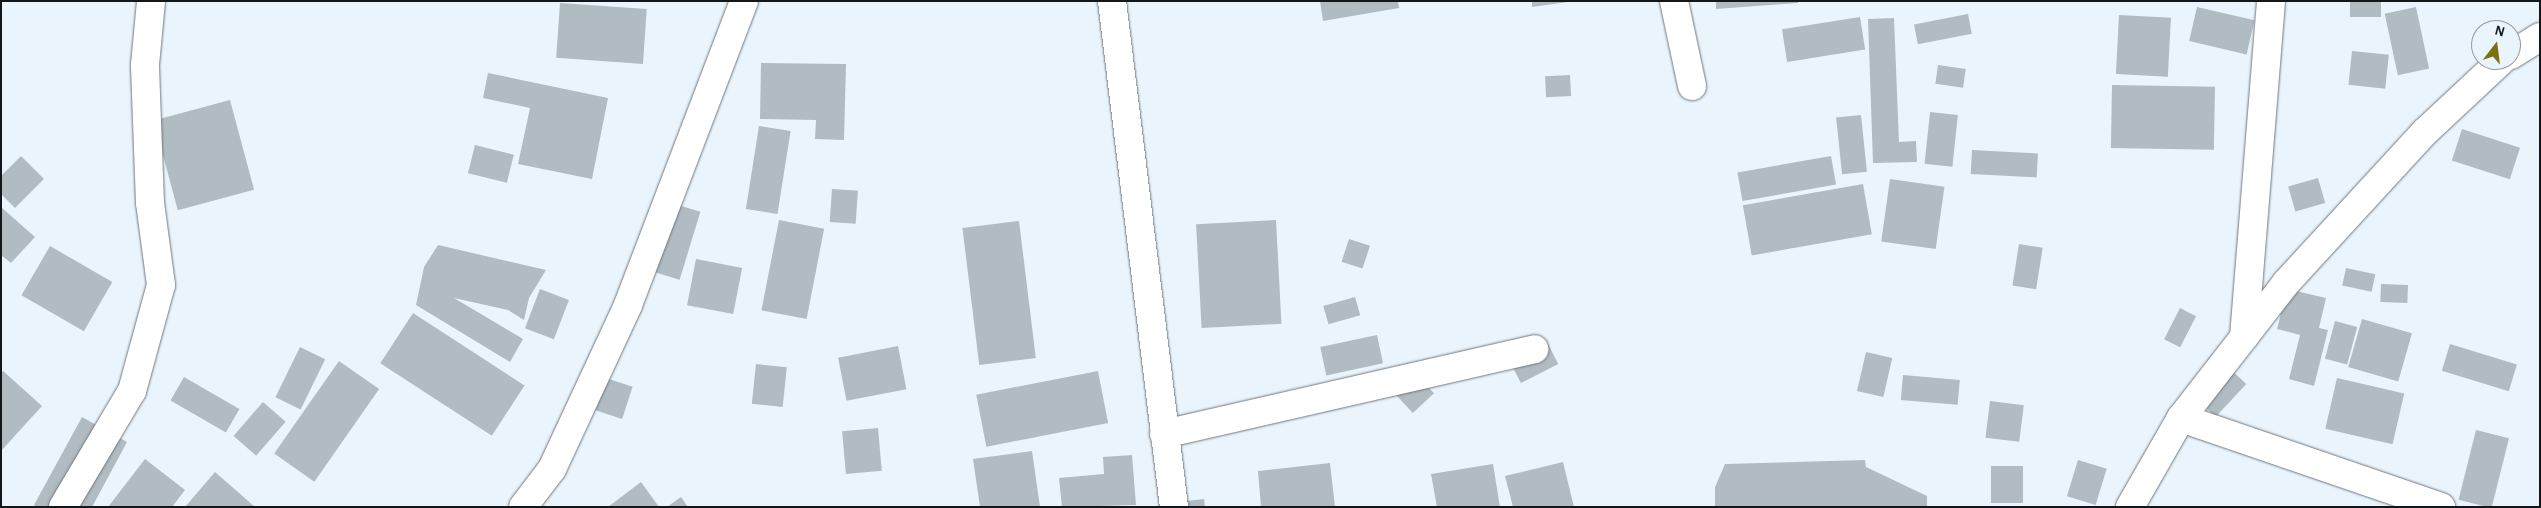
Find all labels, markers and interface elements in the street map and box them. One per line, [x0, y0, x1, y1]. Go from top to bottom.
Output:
north arrow [2471, 20, 2521, 70]
text: N [2493, 23, 2506, 39]

